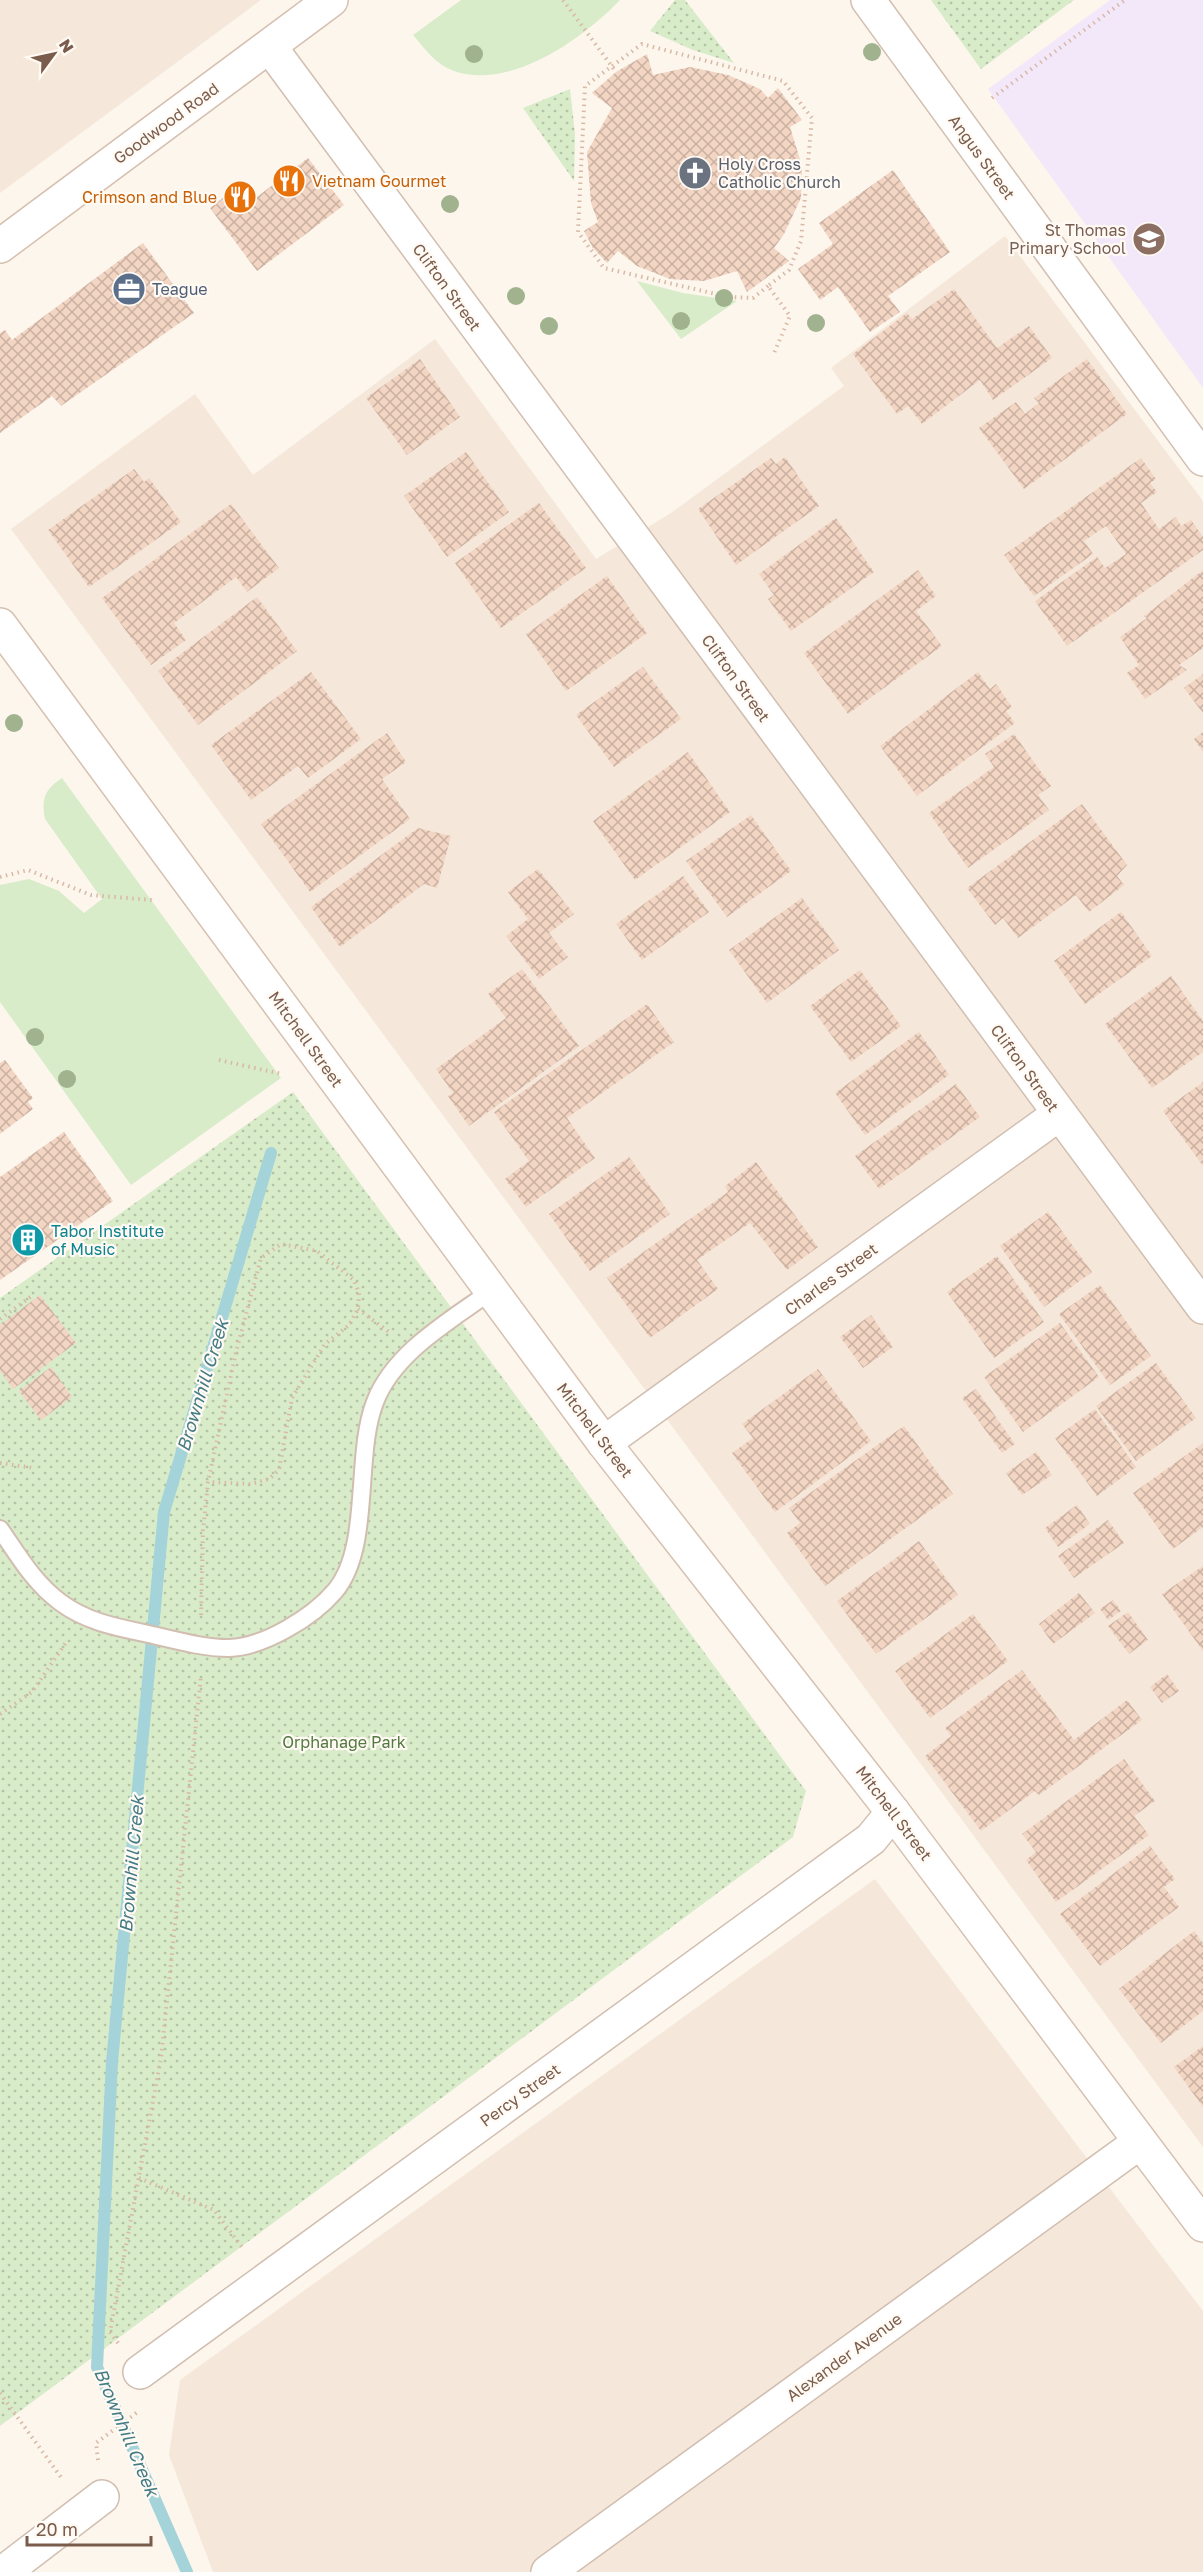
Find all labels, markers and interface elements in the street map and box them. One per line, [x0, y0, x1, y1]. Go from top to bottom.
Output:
north arrow [24, 24, 84, 84]
text: N [55, 35, 78, 56]
street label: Goodwood Road [109, 78, 223, 168]
street label: Angus Street [945, 111, 1019, 203]
place label: Holy Cross Catholic Church [718, 154, 841, 192]
church icon: Holy Cross Catholic Church [677, 155, 713, 191]
restaurant icon: Vietnam Gourmet [271, 163, 307, 199]
place label: Vietnam Gourmet [312, 171, 446, 191]
restaurant icon: Crimson and Blue [222, 179, 258, 215]
place label: Crimson and Blue [82, 187, 217, 207]
place label: St Thomas Primary School [1009, 220, 1126, 258]
school or university icon: St Thomas Primary School [1131, 221, 1167, 257]
street label: Clifton Street [408, 239, 486, 335]
office icon: Teague [111, 271, 147, 307]
place label: Teague [152, 279, 208, 299]
street label: Clifton Street [697, 630, 775, 726]
street label: Mitchell Street [264, 987, 348, 1091]
street label: Clifton Street [986, 1020, 1064, 1116]
place label: Tabor Institute of Music [51, 1221, 164, 1259]
building icon: Tabor Institute of Music [10, 1222, 46, 1258]
street label: Charles Street [781, 1239, 881, 1319]
water label: Brownhill Creek [171, 1314, 233, 1454]
street label: Mitchell Street [553, 1379, 637, 1481]
park label: Orphanage Park [282, 1732, 406, 1752]
street label: Mitchell Street [852, 1762, 936, 1864]
water label: Brownhill Creek [114, 1793, 148, 1933]
street label: Percy Street [476, 2059, 564, 2131]
street label: Alexander Avenue [782, 2308, 906, 2406]
water label: Brownhill Creek [90, 2365, 165, 2501]
scale bar [27, 2509, 152, 2547]
text: 20 m [36, 2518, 78, 2540]

